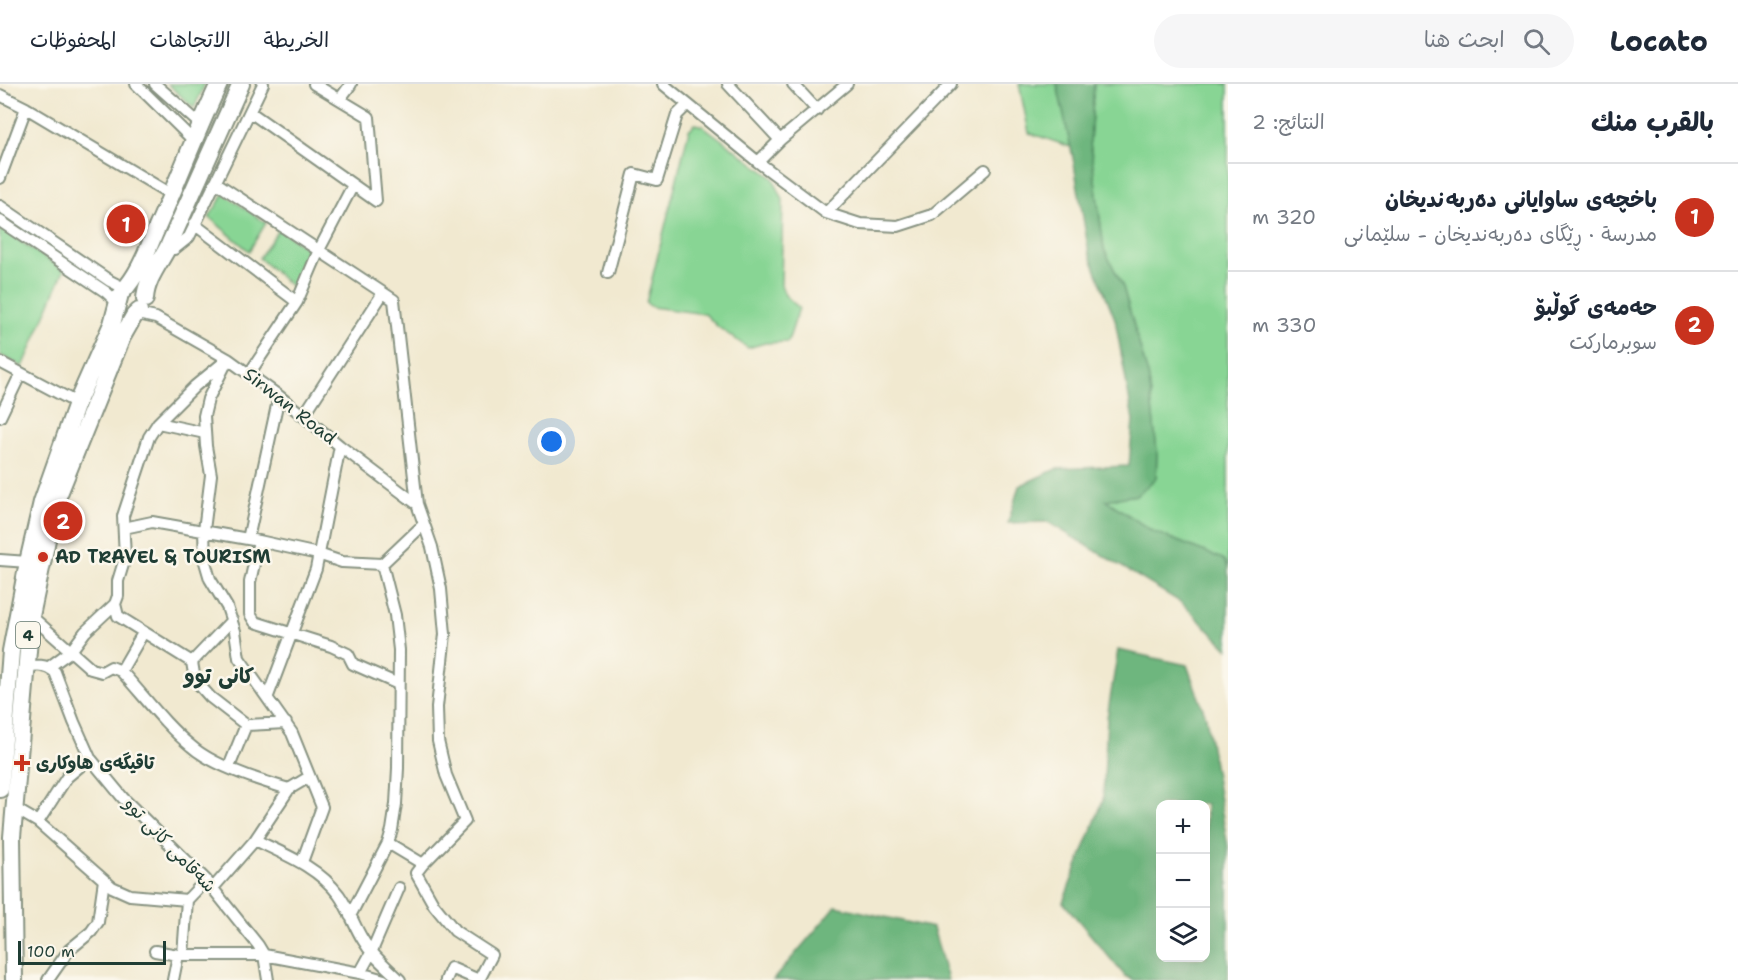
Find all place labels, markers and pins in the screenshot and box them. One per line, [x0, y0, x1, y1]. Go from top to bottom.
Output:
pin: 1 [106, 202, 146, 246]
pin: 2 [44, 498, 82, 544]
place label: AD TRAVEL & TOURISM [55, 545, 271, 569]
marker: AD TRAVEL & TOURISM [36, 550, 50, 564]
place label: تاقیگەی هاوکاری [36, 751, 155, 775]
marker: تاقیگەی هاوکاری [13, 754, 31, 772]

